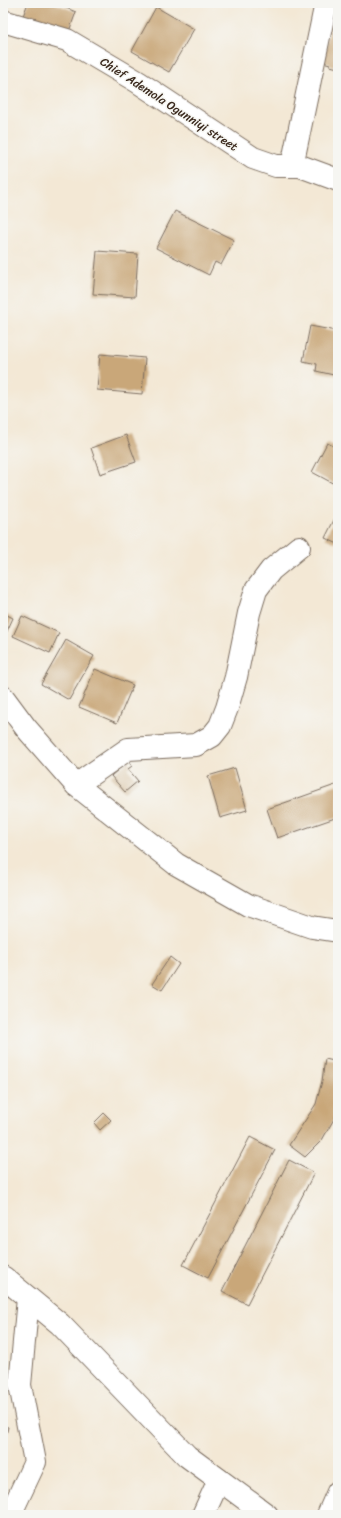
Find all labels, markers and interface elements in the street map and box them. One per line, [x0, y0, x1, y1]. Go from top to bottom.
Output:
street label: Chief Ademola Ogunniyi street [95, 51, 243, 157]

